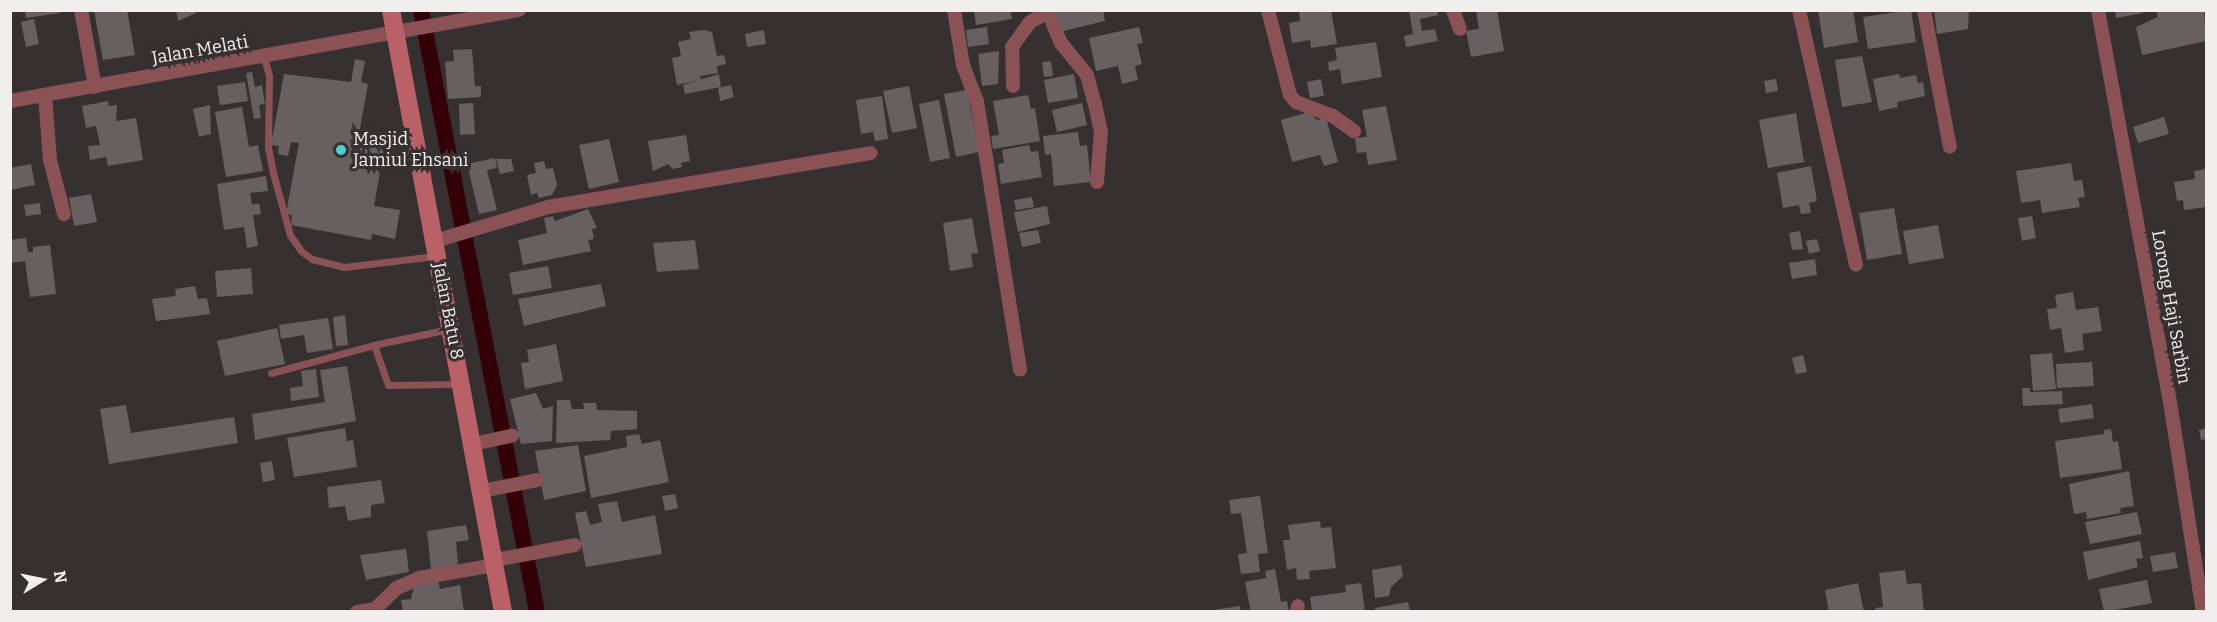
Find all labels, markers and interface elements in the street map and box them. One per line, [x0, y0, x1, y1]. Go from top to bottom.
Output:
street label: Jalan Melati [150, 31, 250, 69]
place label: Masjid Jamiul Ehsani [353, 129, 468, 172]
marker: Masjid Jamiul Ehsani [334, 143, 348, 157]
street label: Lorong Haji Sarbin [2147, 228, 2195, 386]
street label: Jalan Batu 8 [428, 261, 468, 361]
north arrow [12, 550, 72, 610]
text: N [50, 569, 71, 585]

